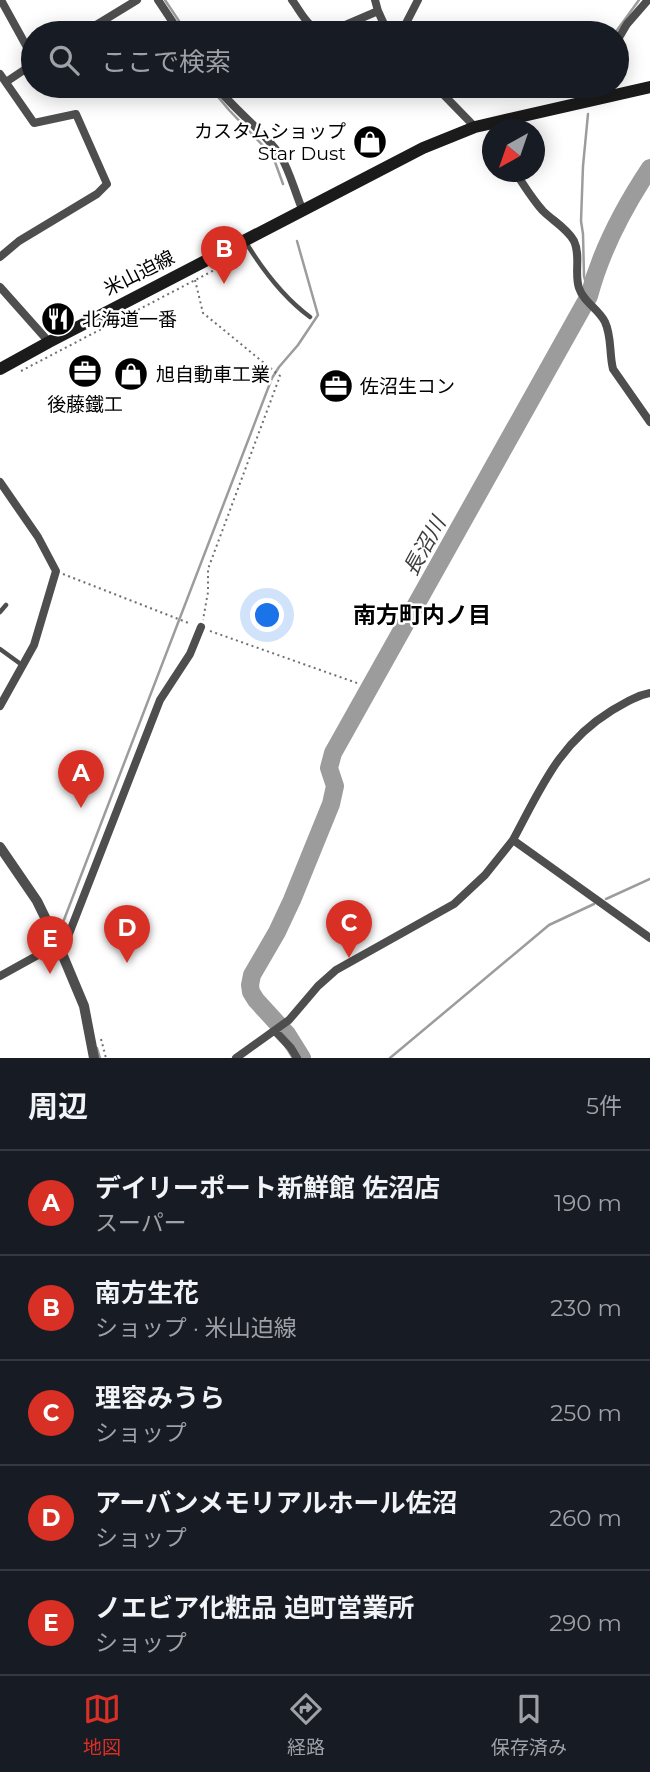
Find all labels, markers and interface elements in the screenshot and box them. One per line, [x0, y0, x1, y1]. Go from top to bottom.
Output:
search box [21, 21, 629, 98]
icon: search [45, 41, 83, 79]
text: ここで検索 [101, 46, 231, 78]
north arrow [482, 119, 545, 182]
place label: カスタムショップ Star Dust [194, 120, 346, 165]
shop icon: カスタムショップ Star Dust [351, 123, 389, 161]
pin: B [201, 226, 247, 284]
street label: 米山迫線 [100, 245, 178, 301]
restaurant icon: 北海道一番 [39, 300, 77, 338]
place label: 北海道一番 [82, 308, 177, 331]
office icon: 後藤鐵工 [66, 352, 104, 390]
shop icon: 旭自動車工業 [112, 355, 150, 393]
place label: 旭自動車工業 [156, 363, 270, 386]
office icon: 佐沼生コン [317, 367, 355, 405]
place label: 佐沼生コン [360, 375, 455, 398]
place label: 後藤鐵工 [47, 393, 123, 416]
water label: 長沼川 [398, 511, 451, 580]
your location [250, 598, 284, 632]
district label: 南方町内ノ目 [353, 601, 491, 629]
pin: A [58, 750, 104, 808]
pin: C [326, 900, 372, 958]
pin: D [104, 905, 150, 963]
pin: E [27, 916, 73, 974]
text: 周辺 [28, 1088, 88, 1125]
text: 5件 [586, 1092, 622, 1120]
text: デイリーポート新鮮館 佐沼店 [95, 1172, 440, 1204]
text: A [42, 1189, 60, 1217]
text: 190 m [554, 1189, 622, 1217]
text: スーパー [95, 1209, 187, 1237]
text: 南方生花 [95, 1277, 199, 1309]
text: B [42, 1294, 60, 1322]
text: 230 m [550, 1294, 622, 1322]
text: ショップ · 米山迫線 [95, 1314, 297, 1342]
text: 理容みうら [95, 1382, 225, 1414]
text: C [43, 1399, 59, 1427]
text: 250 m [550, 1399, 622, 1427]
text: ショップ [95, 1419, 187, 1447]
text: アーバンメモリアルホール佐沼 [95, 1487, 457, 1519]
text: D [42, 1504, 61, 1532]
text: 260 m [549, 1504, 622, 1532]
text: ショップ [95, 1524, 187, 1552]
text: ノエビア化粧品 迫町営業所 [95, 1592, 414, 1624]
text: E [43, 1609, 59, 1637]
text: 290 m [549, 1609, 622, 1637]
text: ショップ [95, 1629, 187, 1657]
tab: 地図 [83, 1690, 121, 1759]
tab: 経路 [287, 1690, 325, 1759]
tab: 保存済み [491, 1690, 567, 1759]

